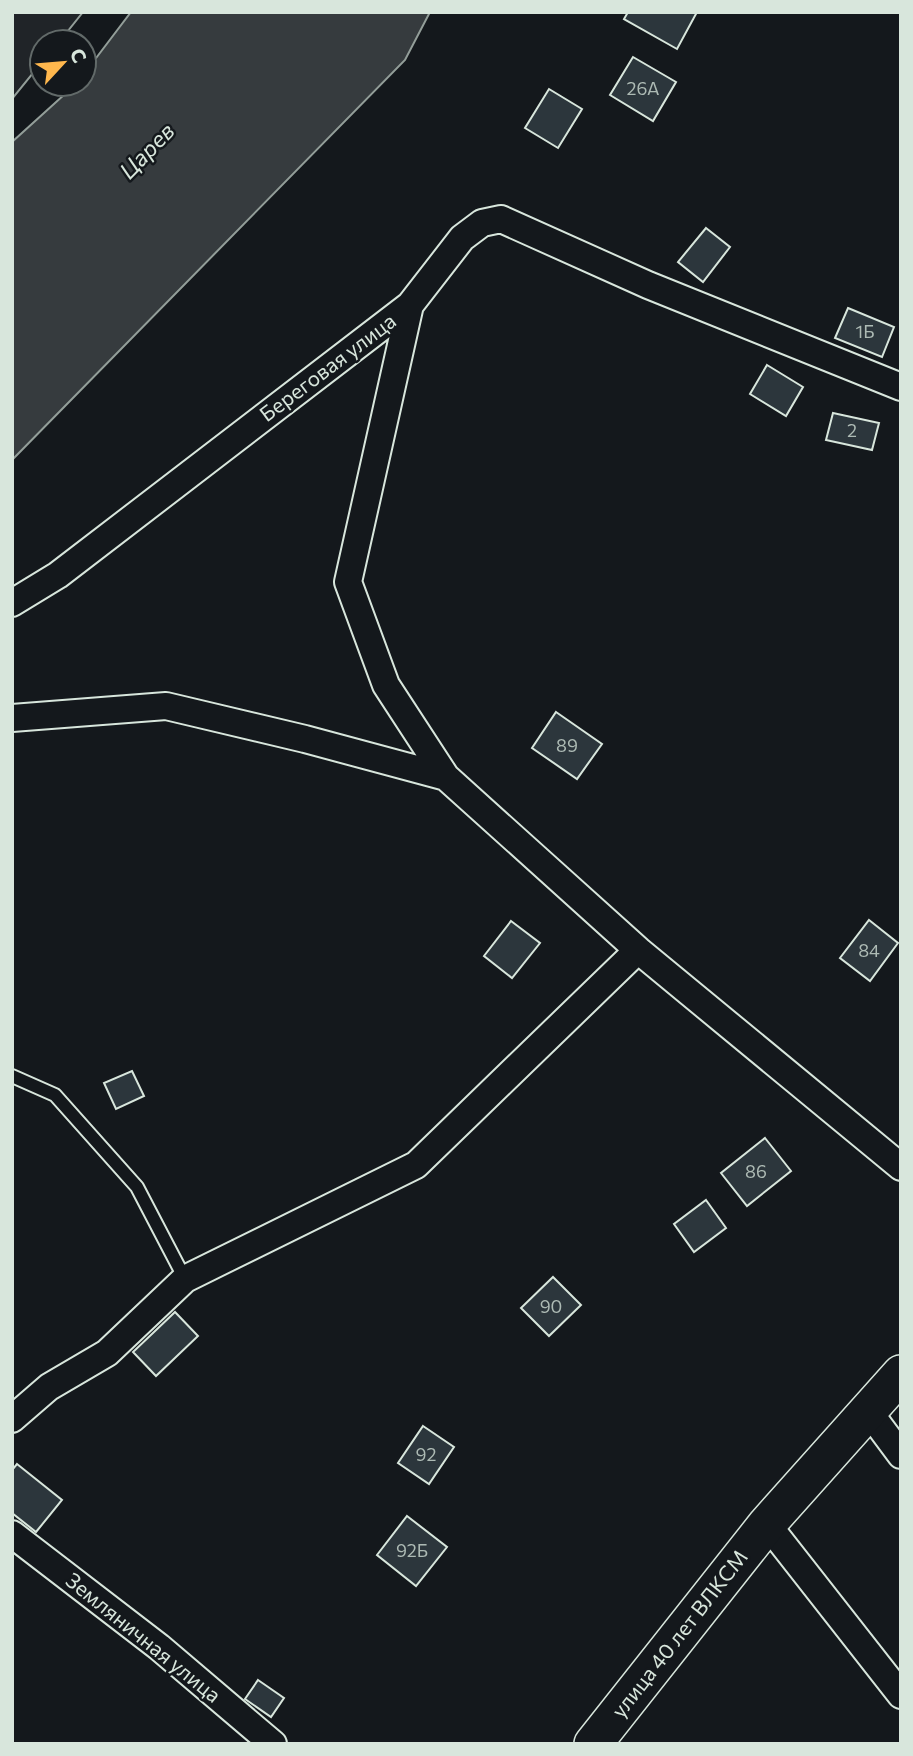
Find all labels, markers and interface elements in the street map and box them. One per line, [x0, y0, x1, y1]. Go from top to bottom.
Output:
north arrow [28, 28, 98, 98]
text: С [66, 44, 92, 66]
house number: 26А [627, 77, 659, 99]
water label: Царев [113, 116, 180, 184]
street label: Береговая улица [254, 308, 400, 426]
house number: 1Б [856, 320, 874, 342]
house number: 2 [847, 419, 857, 441]
house number: 89 [556, 734, 578, 756]
house number: 84 [858, 939, 880, 961]
house number: 86 [745, 1160, 767, 1182]
house number: 90 [540, 1295, 562, 1317]
house number: 92 [416, 1443, 436, 1465]
house number: 92Б [396, 1539, 428, 1561]
street label: улица 40 лет ВЛКСМ [606, 1544, 752, 1722]
street label: Земляничная улица [62, 1567, 226, 1707]

